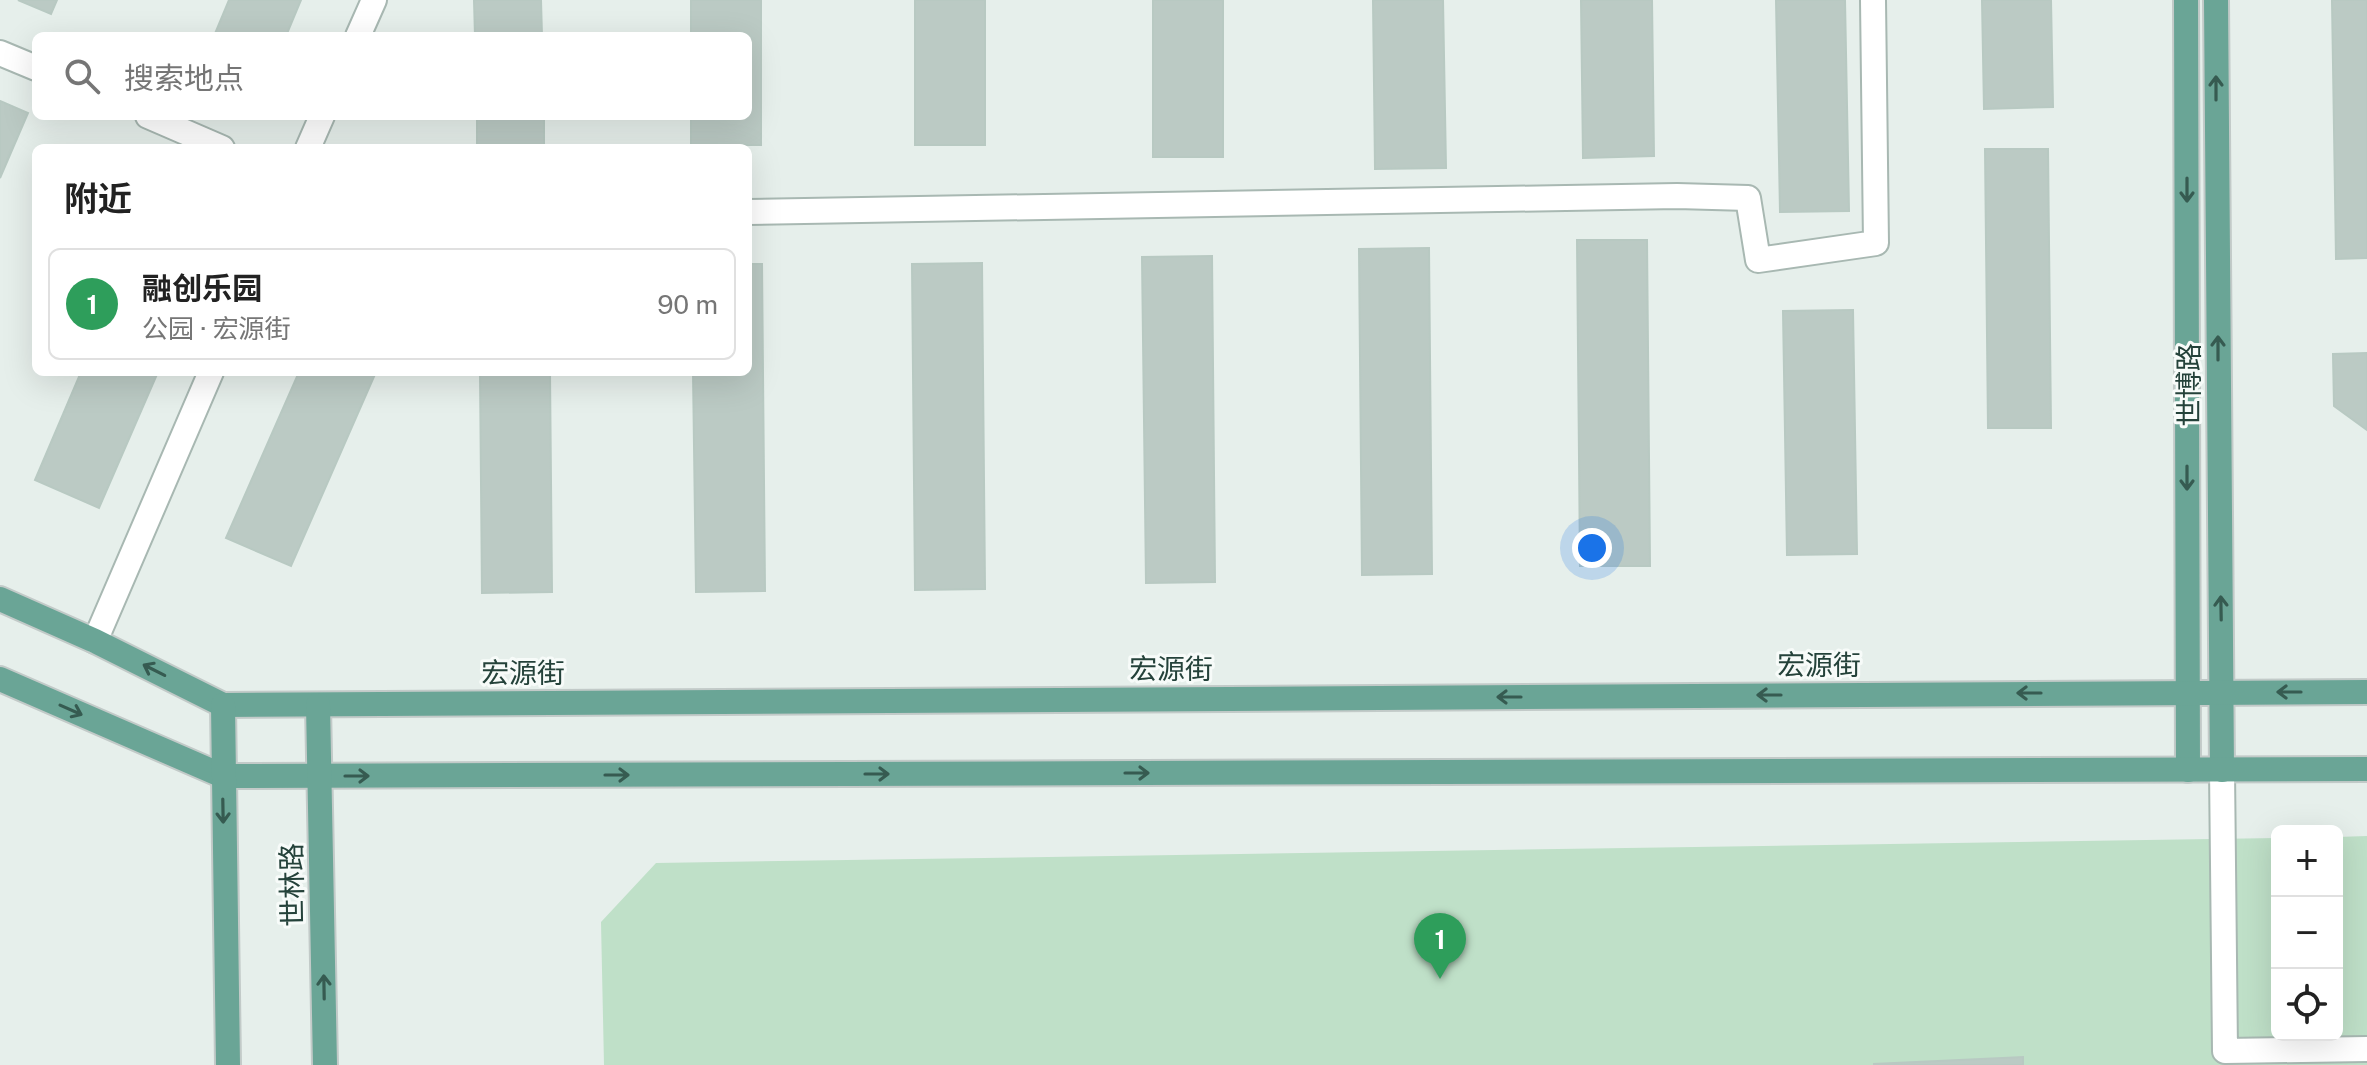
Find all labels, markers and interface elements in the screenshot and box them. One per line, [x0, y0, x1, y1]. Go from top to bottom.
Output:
search box [32, 32, 752, 120]
icon: search [60, 54, 104, 98]
text: 搜索地点 [124, 60, 244, 96]
one-way arrow [2208, 75, 2224, 102]
one-way arrow [2179, 176, 2195, 203]
text: 附近 [64, 179, 132, 219]
text: 融创乐园 [142, 270, 262, 306]
text: 1 [86, 289, 98, 320]
text: 90 m [657, 289, 718, 320]
text: 公园 · 宏源街 [142, 313, 290, 344]
one-way arrow [2211, 335, 2226, 362]
street label: 世博路 [2172, 343, 2205, 427]
one-way arrow [2179, 464, 2195, 491]
your location [1572, 528, 1612, 568]
one-way arrow [2213, 595, 2229, 622]
street label: 宏源街 [1777, 648, 1861, 681]
street label: 宏源街 [1129, 652, 1213, 685]
street label: 宏源街 [481, 656, 565, 689]
one-way arrow [142, 662, 166, 678]
one-way arrow [2276, 684, 2303, 700]
one-way arrow [2016, 686, 2043, 701]
one-way arrow [1756, 687, 1783, 703]
one-way arrow [1496, 689, 1523, 705]
one-way arrow [59, 704, 83, 719]
one-way arrow [1123, 765, 1150, 781]
one-way arrow [863, 766, 890, 782]
one-way arrow [603, 767, 630, 783]
one-way arrow [343, 768, 370, 784]
one-way arrow [215, 797, 231, 824]
map controls [2271, 825, 2343, 1041]
button: + [2271, 825, 2343, 897]
street label: 世林路 [274, 843, 309, 927]
button: − [2271, 897, 2343, 969]
pin: 1 [1414, 913, 1466, 979]
button: locate [2271, 969, 2343, 1041]
one-way arrow [316, 974, 332, 1001]

